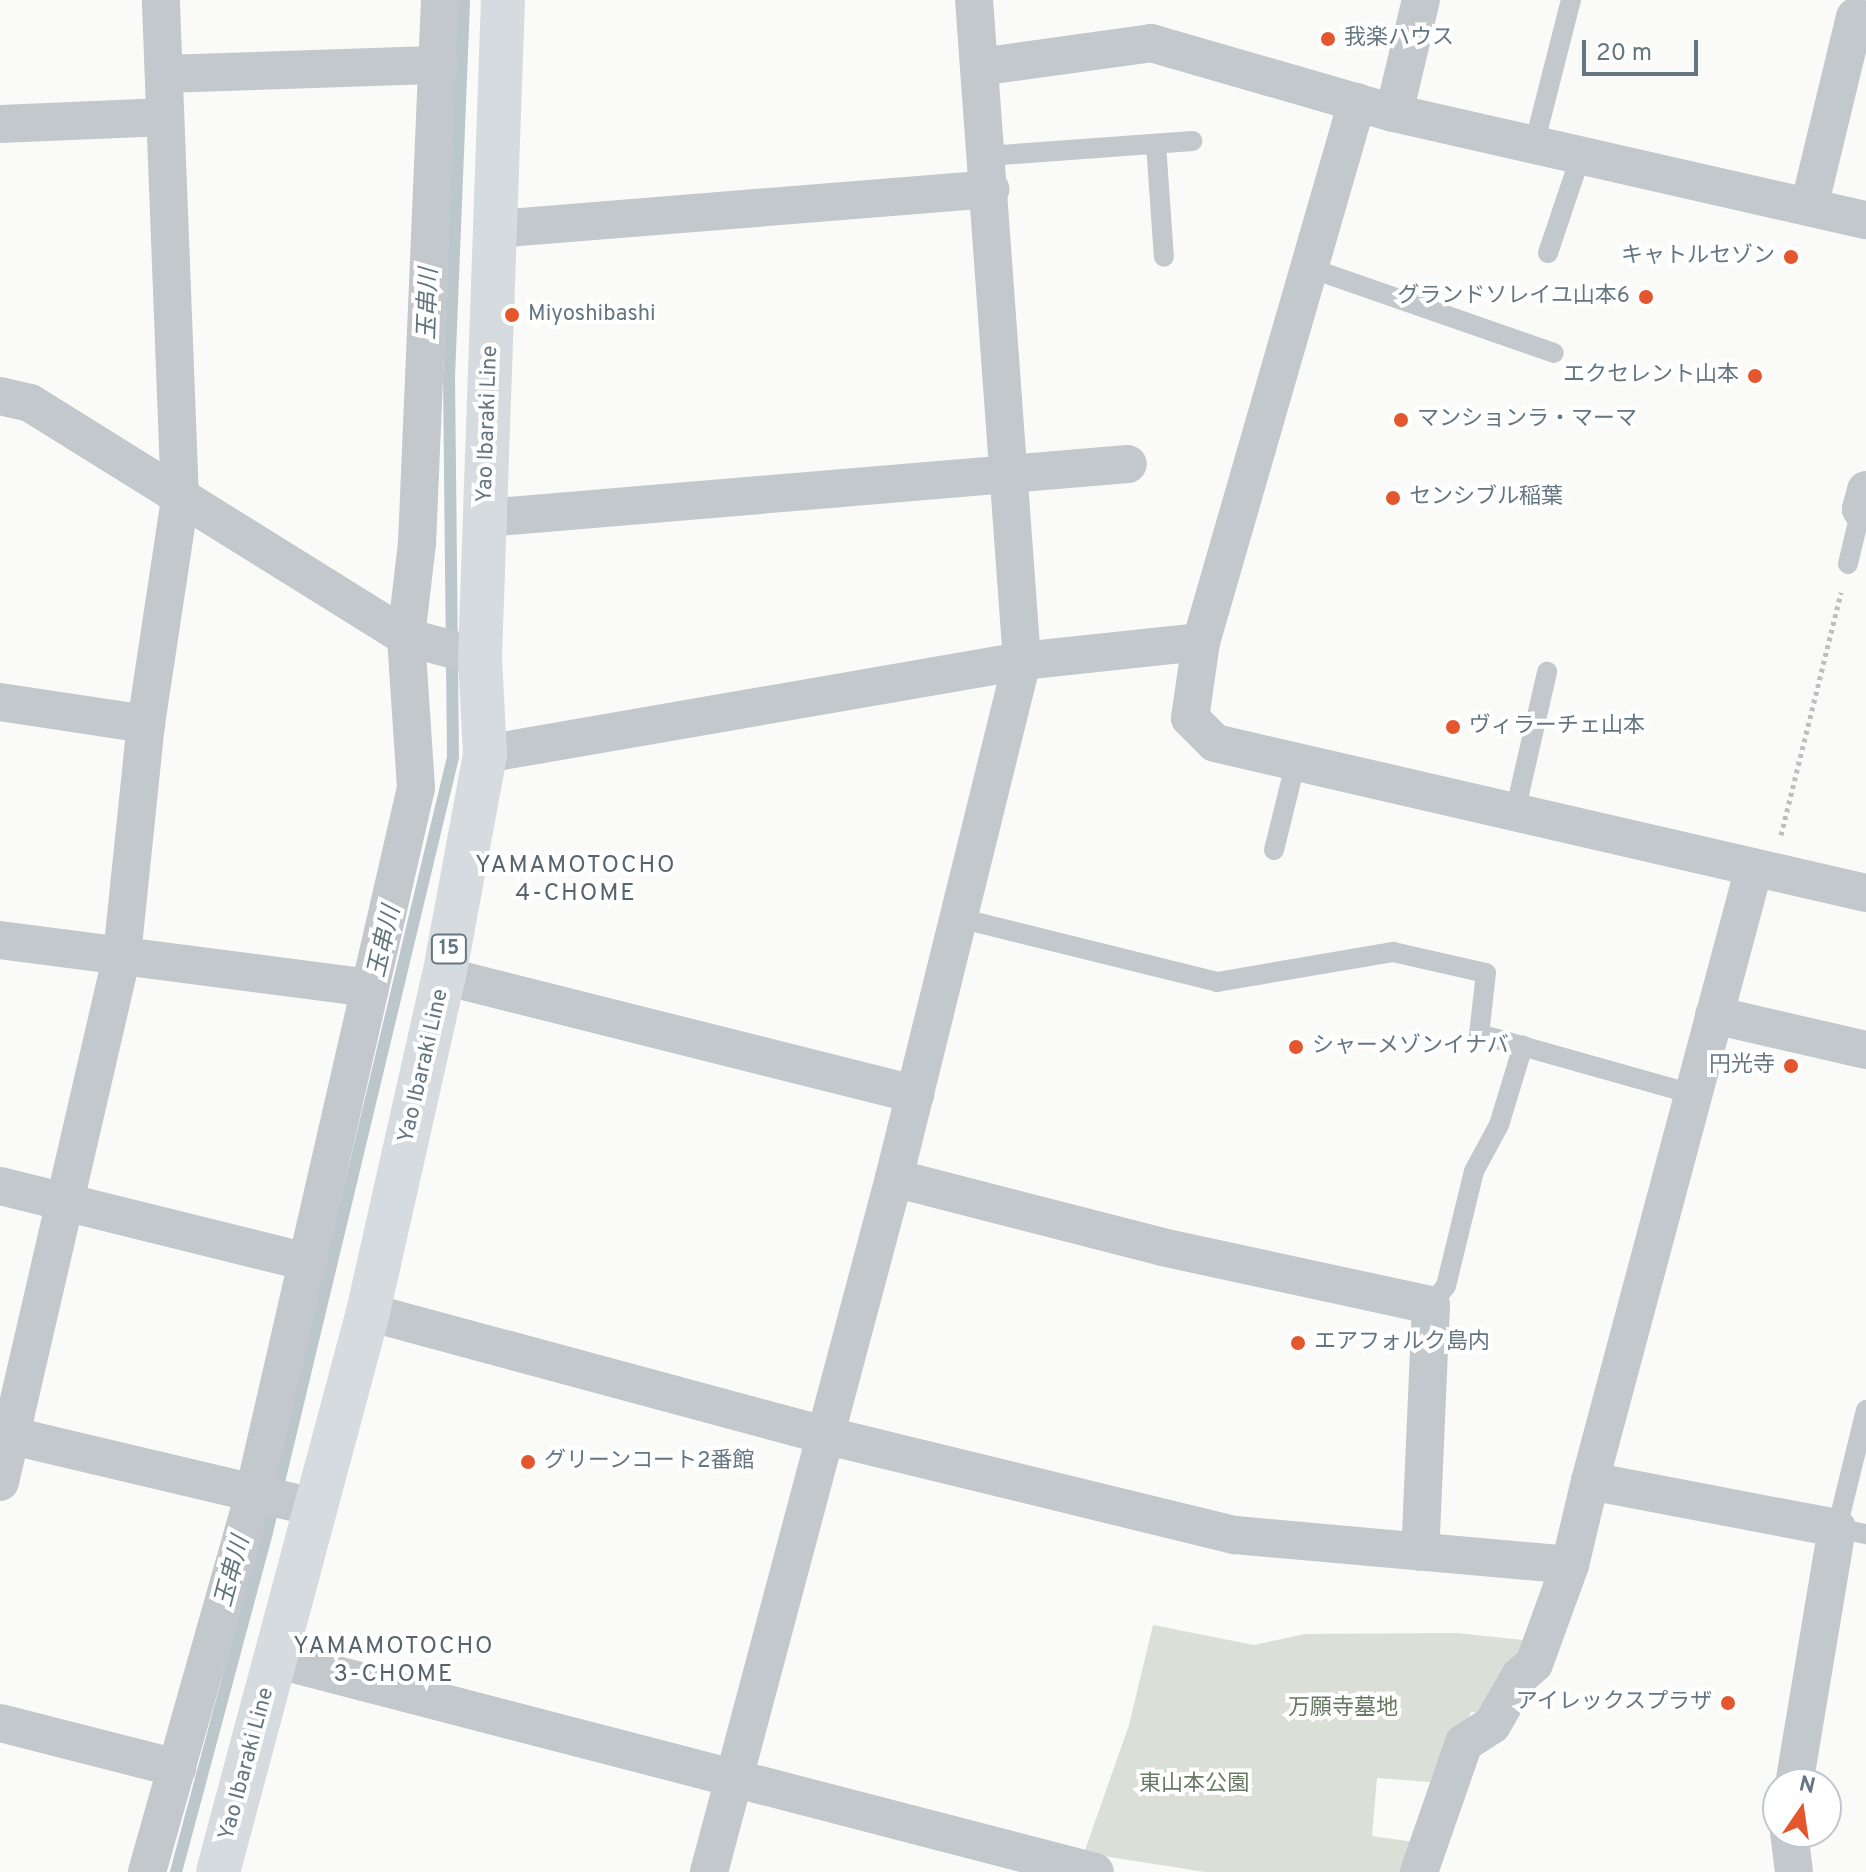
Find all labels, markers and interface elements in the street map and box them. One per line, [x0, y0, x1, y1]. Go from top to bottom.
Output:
scale bar [1586, 24, 1702, 74]
place label: 我楽ハウス [1344, 26, 1454, 52]
marker: 我楽ハウス [1319, 30, 1337, 48]
text: 20 m [1596, 39, 1652, 69]
place label: キャトルセゾン [1621, 244, 1775, 270]
marker: キャトルセゾン [1782, 248, 1800, 266]
water label: 玉串川 [414, 268, 446, 340]
place label: グランドソレイユ山本6 [1397, 284, 1630, 310]
marker: グランドソレイユ山本6 [1637, 288, 1655, 306]
place label: Miyoshibashi [528, 302, 656, 328]
marker: Miyoshibashi [503, 306, 521, 324]
street label: Yao Ibaraki Line [472, 345, 504, 503]
place label: エクセレント山本 [1563, 363, 1739, 389]
marker: エクセレント山本 [1746, 367, 1764, 385]
place label: マンションラ・マーマ [1417, 407, 1637, 433]
marker: マンションラ・マーマ [1392, 411, 1410, 429]
place label: センシブル稲葉 [1409, 485, 1563, 511]
marker: センシブル稲葉 [1384, 489, 1402, 507]
place label: ヴィラーチェ山本 [1469, 714, 1645, 740]
marker: ヴィラーチェ山本 [1444, 718, 1462, 736]
district label: YAMAMOTOCHO 4-CHOME [475, 853, 677, 909]
water label: 玉串川 [364, 904, 408, 980]
road number: 15 [429, 933, 469, 965]
street label: Yao Ibaraki Line [393, 986, 455, 1146]
place label: シャーメゾンイナバ [1312, 1034, 1510, 1060]
marker: シャーメゾンイナバ [1287, 1038, 1305, 1056]
place label: 円光寺 [1709, 1053, 1775, 1079]
marker: 円光寺 [1782, 1057, 1800, 1075]
place label: エアフォルク島内 [1314, 1330, 1490, 1356]
marker: エアフォルク島内 [1289, 1334, 1307, 1352]
place label: グリーンコート2番館 [544, 1449, 755, 1475]
marker: グリーンコート2番館 [519, 1453, 537, 1471]
water label: 玉串川 [211, 1533, 257, 1611]
district label: YAMAMOTOCHO 3-CHOME [293, 1634, 495, 1690]
street label: Yao Ibaraki Line [214, 1685, 280, 1843]
place label: アイレックスプラザ [1514, 1690, 1712, 1716]
marker: アイレックスプラザ [1719, 1694, 1737, 1712]
park label: 万願寺墓地 [1288, 1696, 1398, 1722]
north arrow [1762, 1768, 1842, 1848]
text: N [1796, 1771, 1818, 1801]
park label: 東山本公園 [1139, 1772, 1249, 1798]

